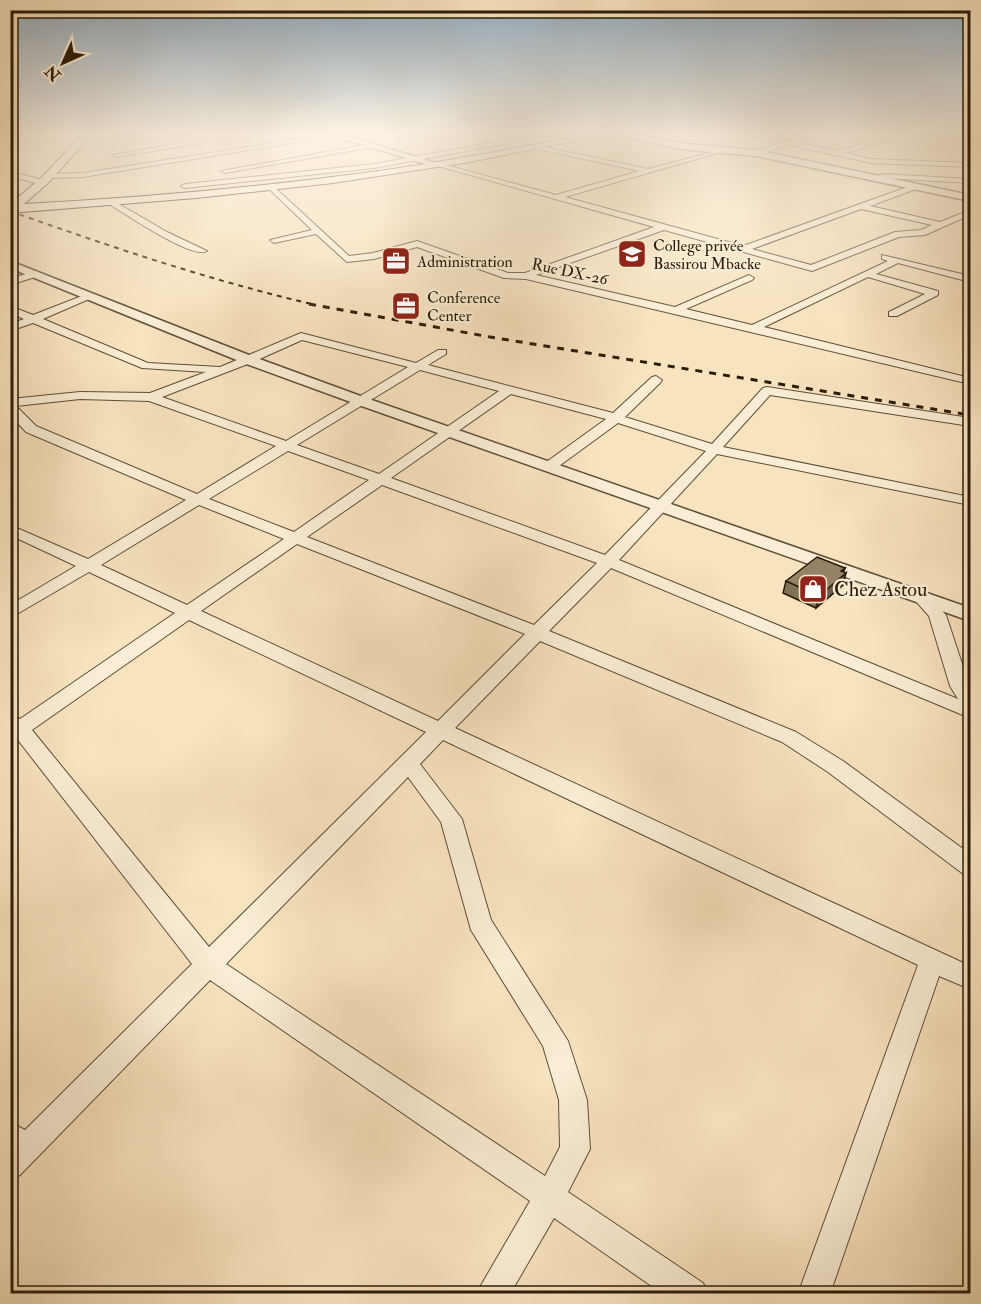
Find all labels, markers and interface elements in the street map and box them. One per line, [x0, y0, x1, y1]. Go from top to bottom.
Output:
north arrow [33, 33, 93, 93]
text: N [40, 60, 66, 86]
place label: College privée Bassirou Mbacke [653, 236, 761, 274]
school or university icon: College privée Bassirou Mbacke [616, 238, 648, 270]
office icon: Administration [380, 245, 412, 277]
place label: Administration [416, 252, 513, 272]
street label: Rue DX-26 [530, 254, 611, 290]
place label: Conference Center [427, 288, 501, 326]
office icon: Conference Center [390, 290, 422, 322]
shop icon: Chez Astou [797, 573, 829, 605]
place label: Chez Astou [834, 577, 927, 602]

